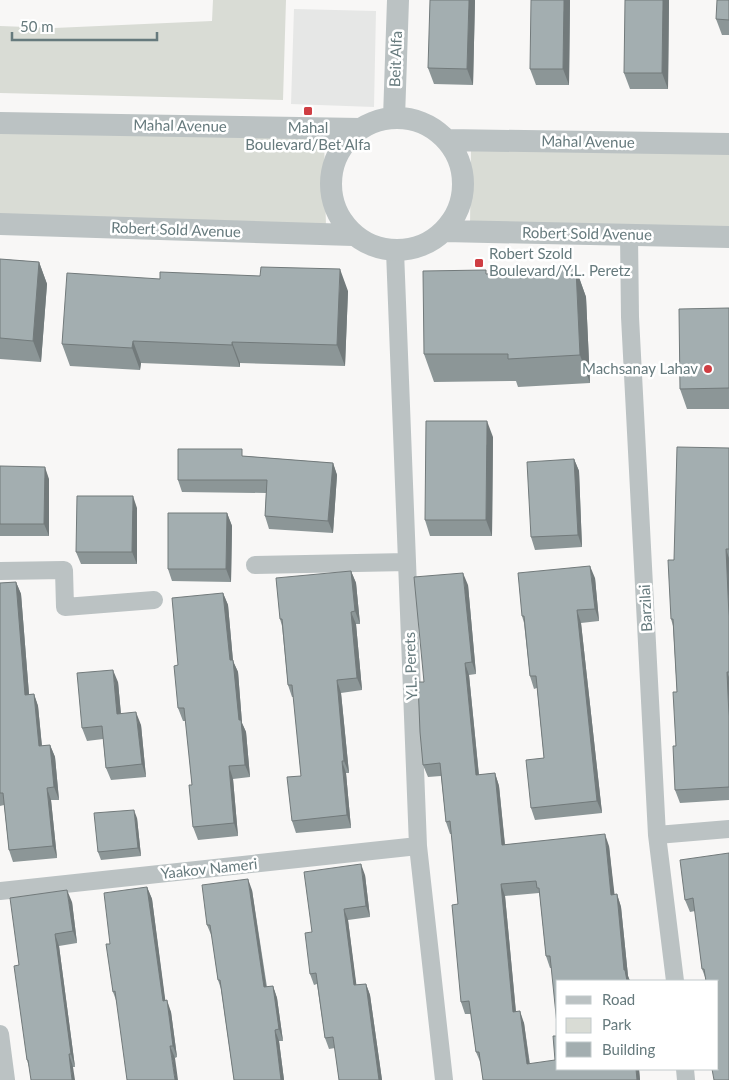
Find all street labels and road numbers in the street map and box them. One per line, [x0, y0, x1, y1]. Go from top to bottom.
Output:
street label: Beit Alfa [385, 31, 405, 87]
street label: Mahal Avenue [133, 115, 227, 135]
street label: Mahal Avenue [541, 131, 635, 151]
street label: Robert Sold Avenue [111, 218, 241, 240]
street label: Robert Sold Avenue [522, 223, 652, 243]
street label: Barzilai [635, 584, 655, 632]
street label: Y.L. Perets [400, 632, 420, 700]
street label: Yaakov Nameri [160, 854, 258, 882]

